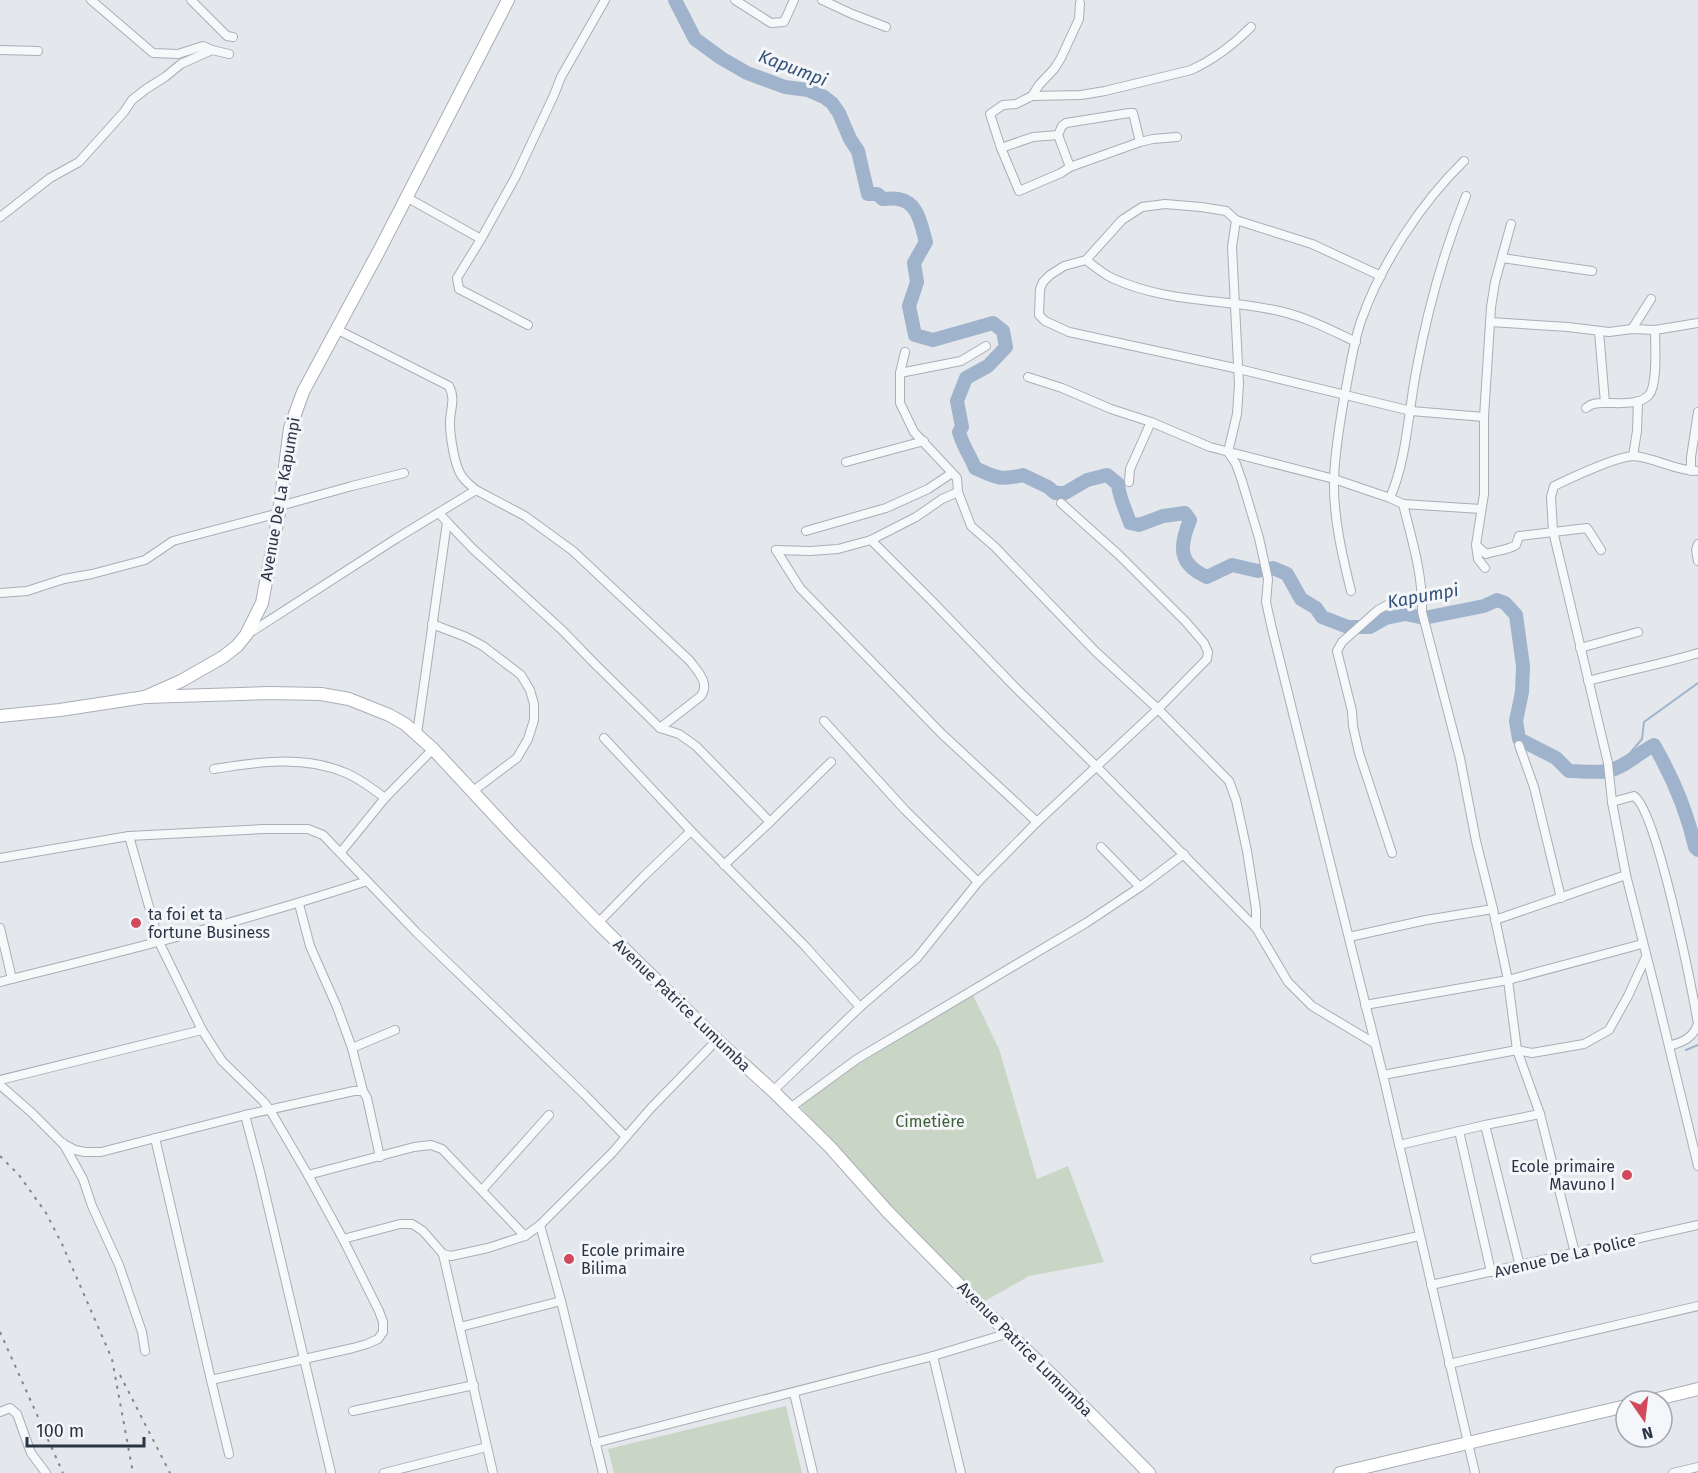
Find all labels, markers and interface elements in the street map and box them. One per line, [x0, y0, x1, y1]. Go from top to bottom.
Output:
water label: Kapumpi [755, 45, 831, 91]
street label: Avenue De La Kapumpi [256, 416, 304, 582]
water label: Kapumpi [1386, 579, 1460, 613]
place label: ta foi et ta fortune Business [148, 905, 270, 942]
marker: ta foi et ta fortune Business [129, 916, 143, 930]
street label: Avenue Patrice Lumumba [610, 935, 754, 1075]
park label: Cimetière [895, 1112, 965, 1131]
place label: Ecole primaire Mavuno I [1511, 1157, 1615, 1194]
marker: Ecole primaire Mavuno I [1620, 1168, 1634, 1182]
street label: Avenue De La Police [1492, 1230, 1638, 1282]
place label: Ecole primaire Bilima [581, 1241, 685, 1278]
marker: Ecole primaire Bilima [562, 1252, 576, 1266]
street label: Avenue Patrice Lumumba [954, 1278, 1096, 1420]
north arrow [1614, 1389, 1674, 1449]
scale bar [27, 1410, 144, 1448]
text: 100 m [36, 1420, 84, 1442]
text: N [1640, 1423, 1655, 1444]

